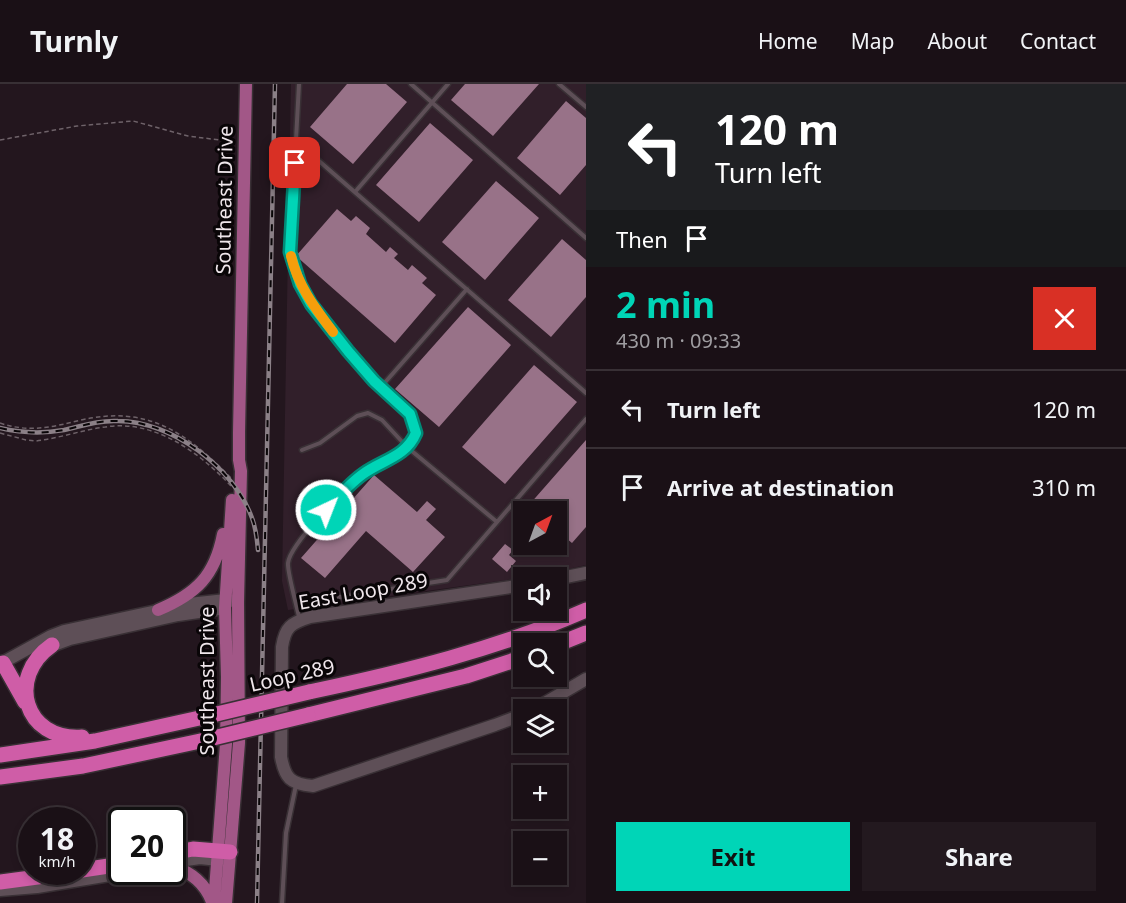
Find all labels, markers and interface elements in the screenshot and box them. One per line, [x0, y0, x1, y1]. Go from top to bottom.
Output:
text: Turnly [30, 22, 118, 60]
text: Home [758, 27, 818, 55]
text: Map [851, 27, 894, 55]
text: About [927, 27, 987, 55]
text: Contact [1020, 27, 1096, 55]
text: 120 m [715, 100, 839, 157]
icon: left [616, 108, 694, 186]
street label: Southeast Drive [209, 125, 239, 275]
pin [269, 137, 320, 188]
icon: arrive [278, 146, 311, 179]
text: Turn left [715, 154, 821, 191]
icon: arrive [680, 222, 713, 255]
text: Then [616, 224, 668, 254]
text: 2 min [616, 280, 715, 329]
button: close [1033, 287, 1096, 350]
text: 430 m · 09:33 [616, 327, 741, 354]
icon: left [616, 393, 649, 426]
text: Turn left [667, 394, 761, 424]
text: 120 m [1032, 394, 1096, 424]
icon: arrive [616, 471, 649, 504]
text: Arrive at destination [667, 472, 894, 502]
text: 310 m [1032, 472, 1096, 502]
position arrow [294, 478, 358, 542]
north arrow [513, 501, 567, 555]
map controls [513, 501, 567, 885]
street label: East Loop 289 [296, 566, 430, 616]
button: sound [513, 567, 567, 621]
street label: Southeast Drive [193, 607, 220, 755]
button: search [513, 633, 567, 687]
street label: Loop 289 [247, 652, 337, 698]
button: layers [513, 699, 567, 753]
button: + [513, 765, 567, 819]
speed limit sign: 20 [108, 807, 186, 885]
text: 18 [40, 818, 74, 859]
button: Exit [616, 822, 850, 891]
button: Share [862, 822, 1096, 891]
button: − [513, 831, 567, 885]
text: km/h [39, 851, 75, 871]

